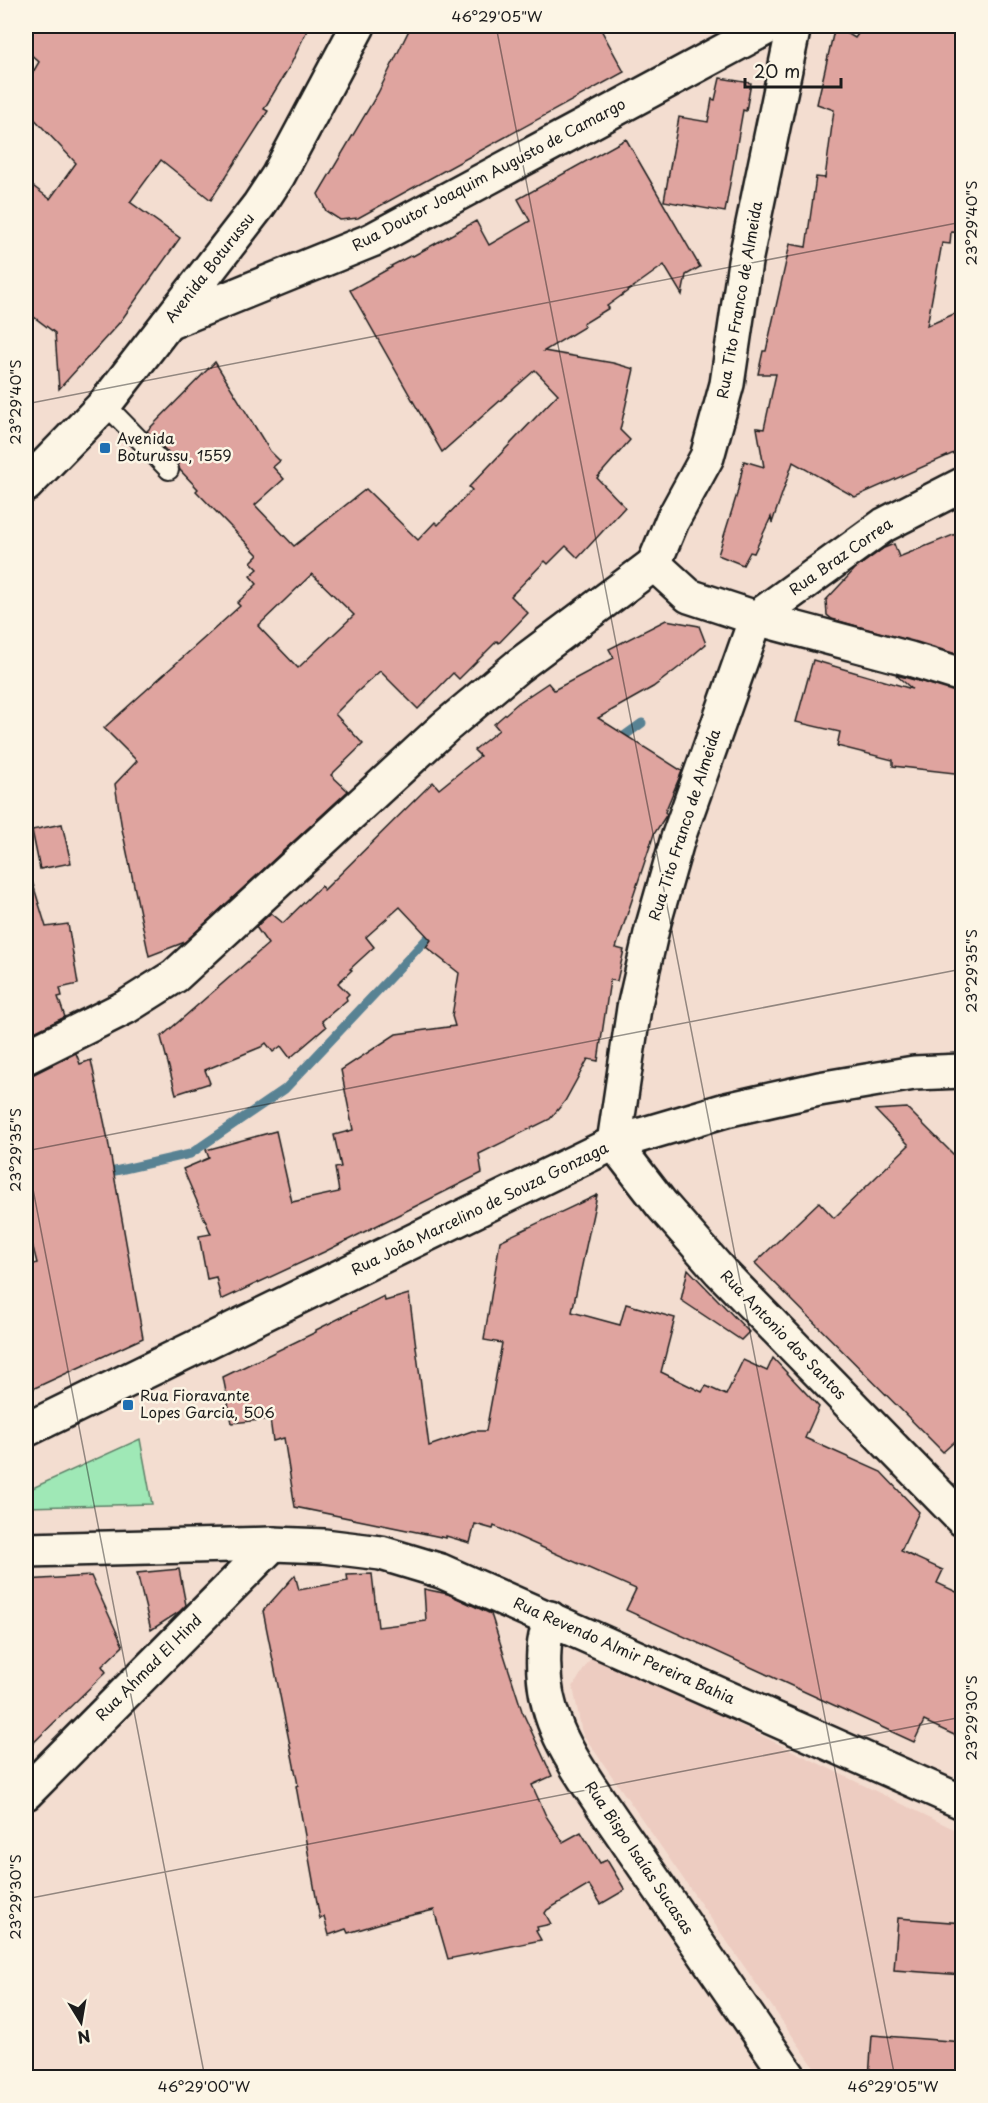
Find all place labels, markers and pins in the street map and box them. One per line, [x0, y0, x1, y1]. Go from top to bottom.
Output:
place label: Avenida Boturussu, 1559 [117, 426, 232, 466]
marker: Avenida Boturussu, 1559 [98, 441, 112, 455]
place label: Rua Fioravante Lopes Garcia, 506 [140, 1383, 275, 1423]
marker: Rua Fioravante Lopes Garcia, 506 [121, 1398, 135, 1412]

